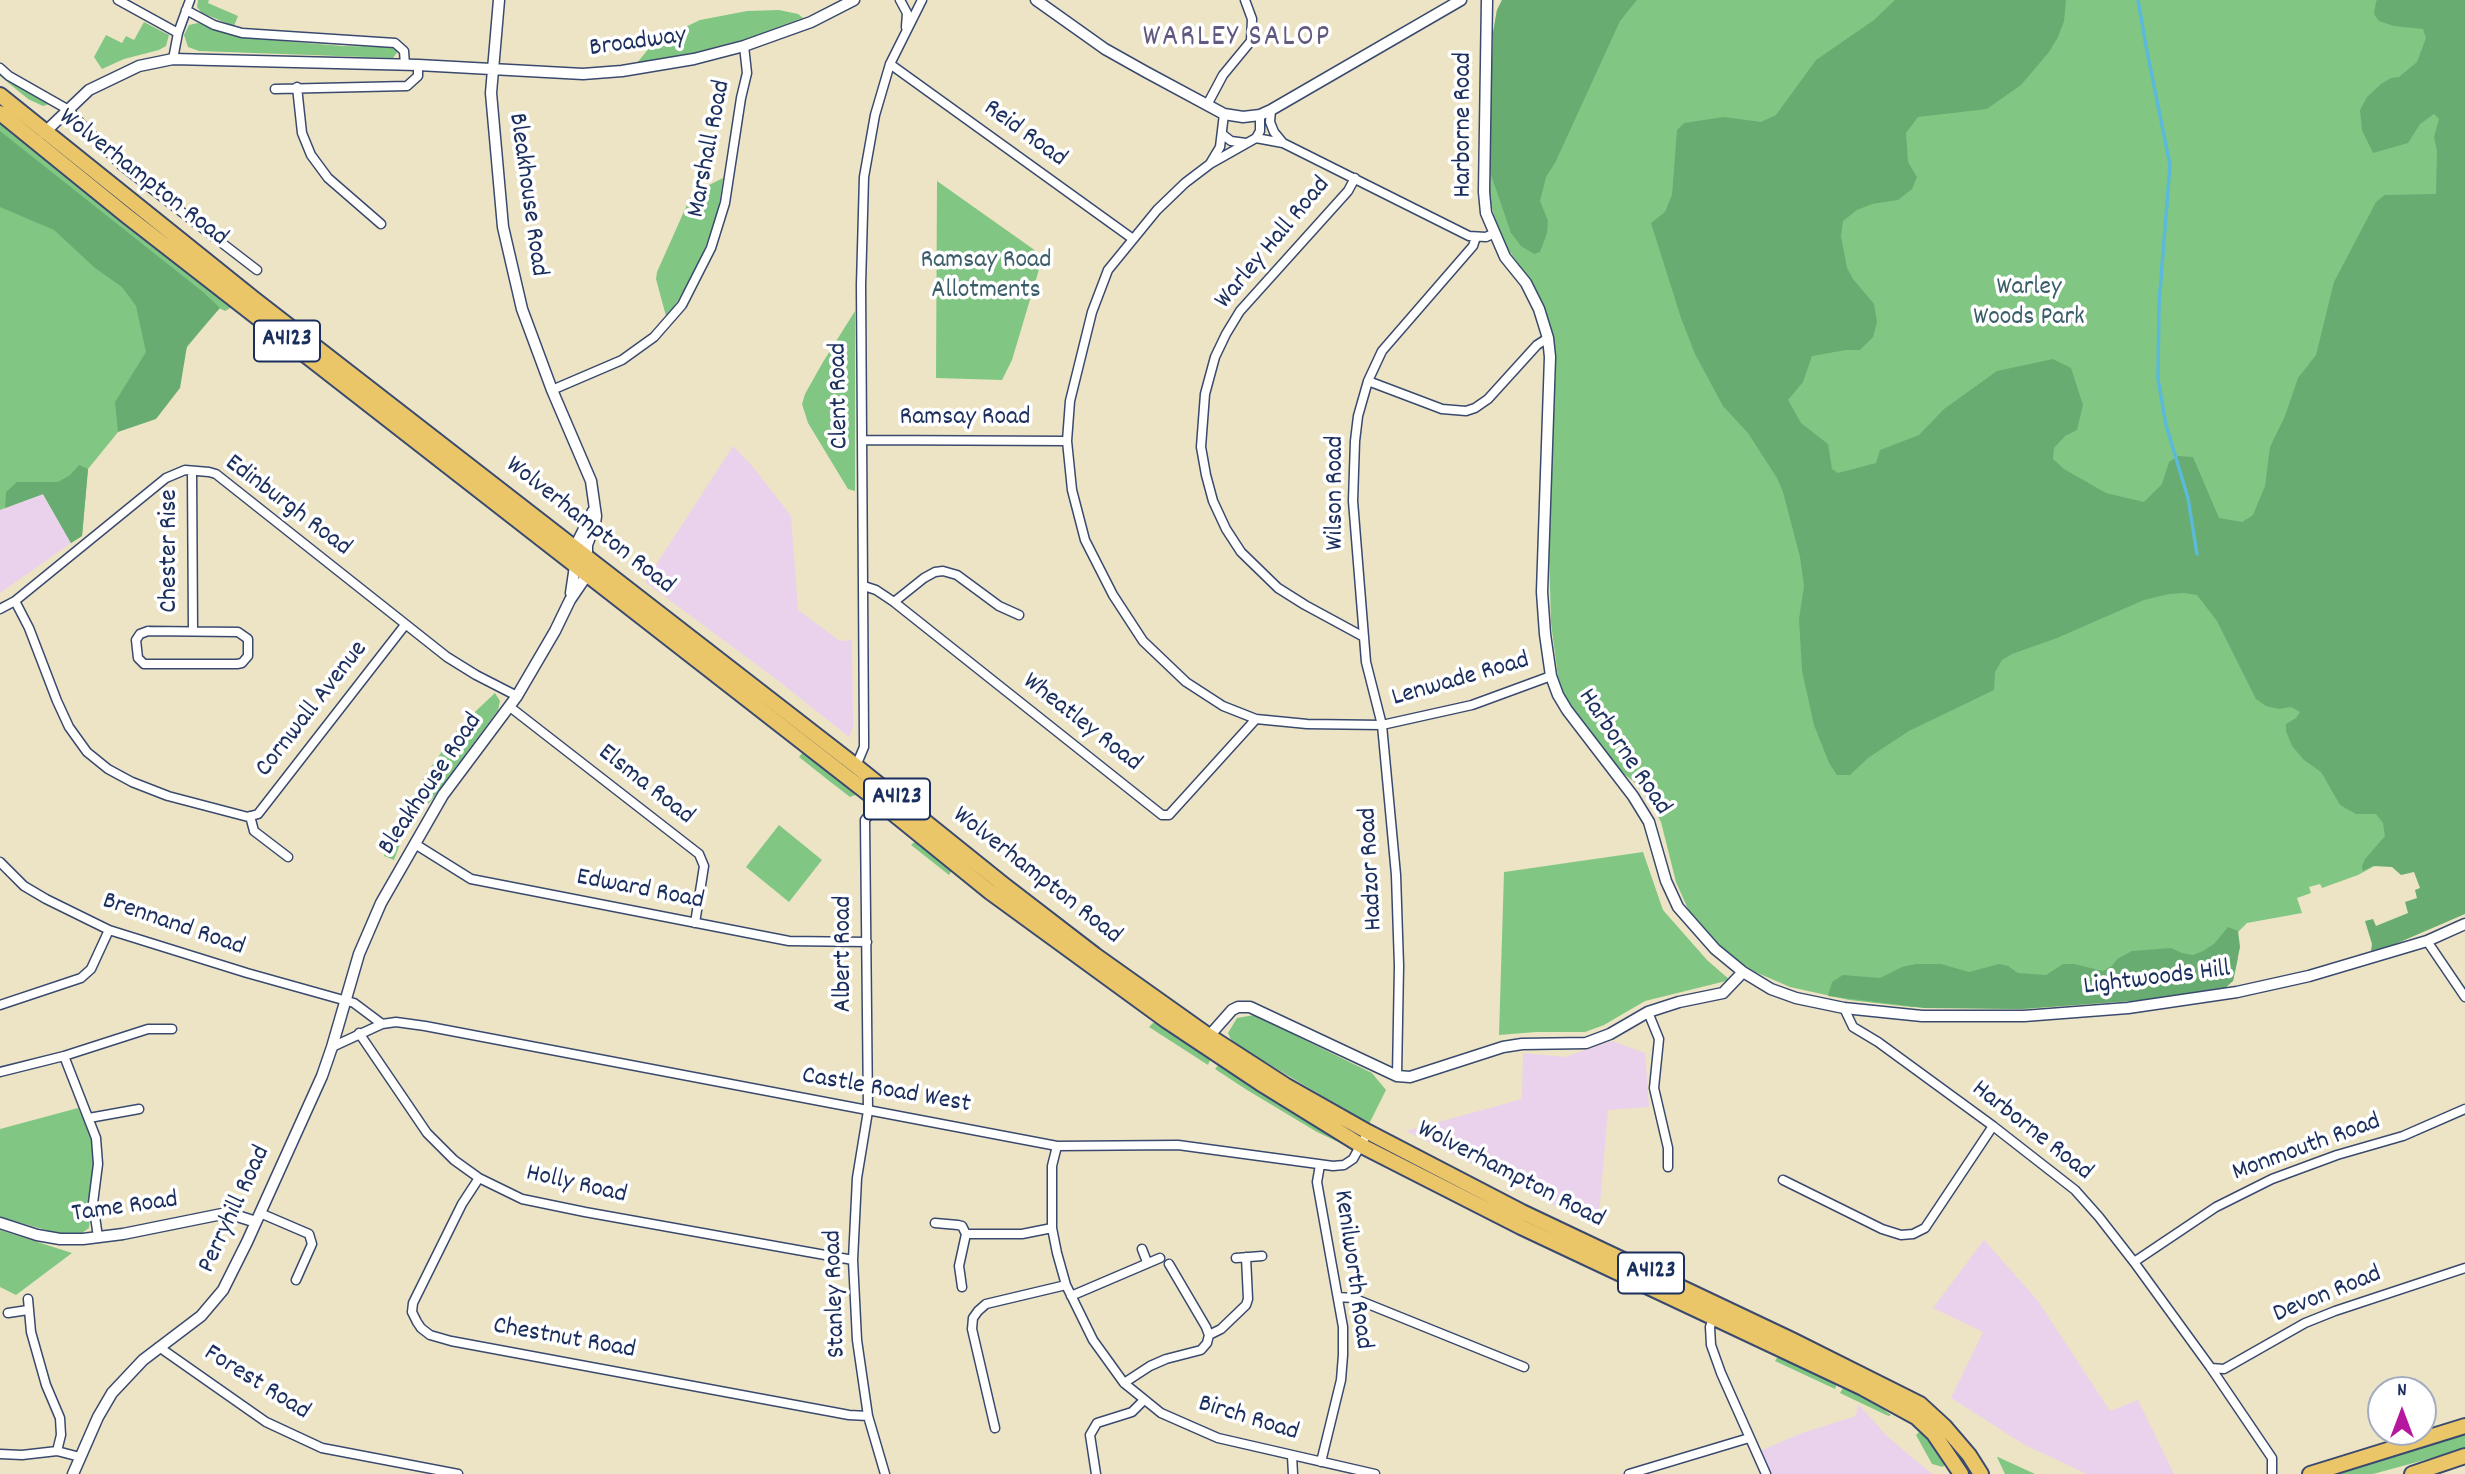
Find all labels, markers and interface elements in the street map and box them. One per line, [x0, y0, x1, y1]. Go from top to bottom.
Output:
street label: Broadway [588, 22, 688, 66]
district label: WARLEY SALOP [1144, 22, 1330, 58]
street label: Harborne Road [1449, 52, 1481, 198]
street label: Marshall Road [682, 78, 740, 220]
street label: Reid Road [976, 94, 1072, 176]
street label: Wolverhampton Road [51, 103, 233, 255]
street label: Bleakhouse Road [499, 111, 553, 279]
street label: Warley Hall Road [1210, 171, 1338, 317]
park label: Ramsay Road Allotments [921, 246, 1051, 308]
park label: Warley Woods Park [1973, 273, 2085, 334]
road number: A4123 [254, 320, 320, 362]
street label: Clent Road [824, 342, 858, 450]
street label: Ramsay Road [900, 403, 1030, 435]
street label: Wilson Road [1321, 436, 1353, 550]
street label: Edinburgh Road [217, 449, 357, 565]
street label: Wolverhampton Road [498, 451, 680, 603]
street label: Chester Rise [155, 489, 187, 613]
street label: Cornwall Avenue [250, 636, 376, 784]
street label: Lenwade Road [1389, 647, 1533, 715]
street label: Wheatley Road [1015, 668, 1147, 780]
street label: Harborne Road [1569, 684, 1677, 822]
street label: Bleakhouse Road [373, 708, 491, 862]
street label: Elsma Road [591, 739, 699, 833]
road number: A4123 [864, 778, 930, 820]
street label: Wolverhampton Road [945, 801, 1127, 953]
street label: Hadzor Road [1354, 807, 1392, 931]
street label: Edward Road [574, 863, 706, 919]
street label: Brennand Road [98, 887, 248, 965]
street label: Albert Road [829, 896, 861, 1012]
street label: Lightwoods Hill [2082, 956, 2232, 1004]
street label: Castle Road West [799, 1062, 973, 1122]
street label: Harborne Road [1964, 1075, 2098, 1189]
street label: Monmouth Road [2229, 1108, 2385, 1190]
street label: Wolverhampton Road [1411, 1115, 1609, 1237]
street label: Perryhill Road [193, 1141, 279, 1279]
street label: Holly Road [523, 1159, 629, 1213]
street label: Tame Road [70, 1186, 180, 1232]
street label: Kenilworth Road [1324, 1188, 1378, 1352]
street label: Stanley Road [819, 1229, 855, 1359]
road number: A4123 [1618, 1252, 1684, 1294]
street label: Devon Road [2269, 1260, 2387, 1332]
street label: Chestnut Road [490, 1312, 638, 1368]
street label: Forest Road [197, 1339, 315, 1429]
north arrow [2367, 1376, 2437, 1446]
text: N [2397, 1378, 2407, 1405]
street label: Birch Road [1194, 1390, 1302, 1450]

